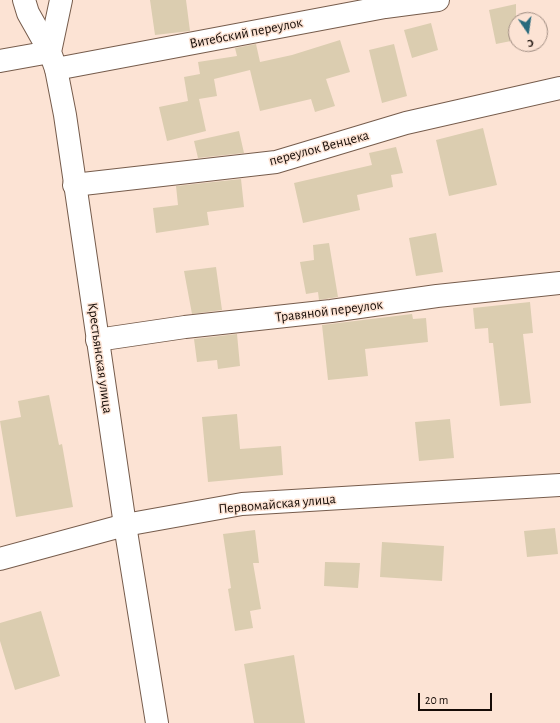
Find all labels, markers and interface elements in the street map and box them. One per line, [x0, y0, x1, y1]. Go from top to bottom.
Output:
north arrow [508, 12, 548, 52]
street label: Витебский переулок [188, 14, 304, 52]
text: С [526, 37, 535, 49]
street label: переулок Венцека [267, 127, 371, 169]
street label: Травяной переулок [274, 296, 384, 326]
street label: Крестьянская улица [84, 301, 116, 415]
street label: Первомайская улица [218, 490, 336, 518]
scale bar [420, 685, 494, 711]
text: 20 m [425, 694, 448, 706]

